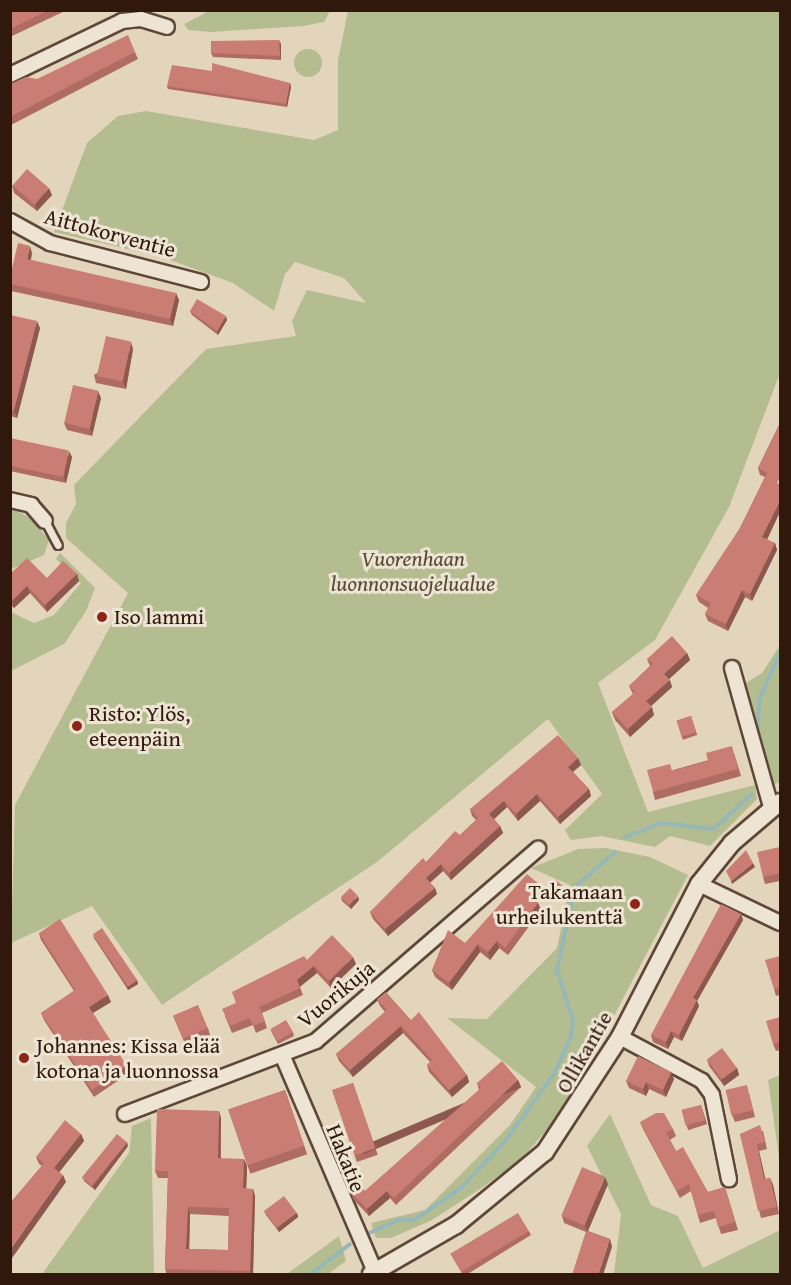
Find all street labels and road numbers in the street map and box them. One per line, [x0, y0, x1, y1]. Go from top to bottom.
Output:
street label: Aittokorventie [42, 203, 178, 263]
street label: Vuorikuja [292, 955, 380, 1033]
street label: Ollikantie [550, 1006, 618, 1098]
street label: Hakatie [320, 1120, 372, 1196]

